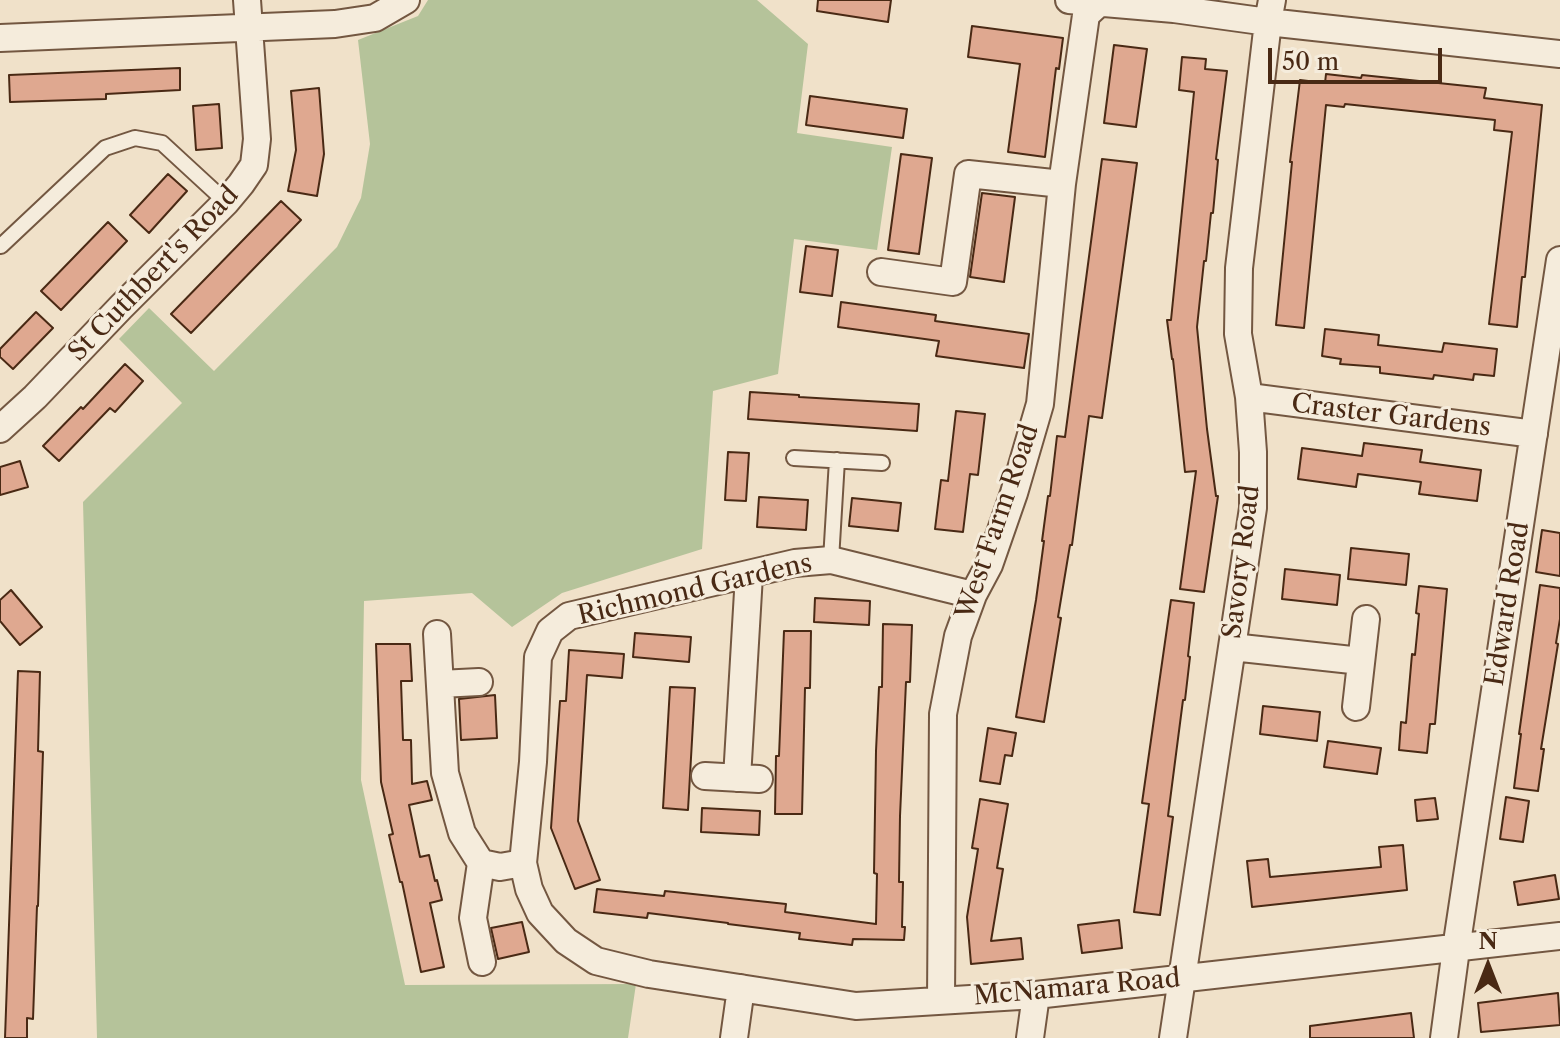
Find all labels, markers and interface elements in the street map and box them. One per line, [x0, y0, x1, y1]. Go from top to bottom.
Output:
scale bar [1272, 32, 1446, 82]
text: 50 m [1282, 47, 1339, 76]
street label: St Cuthbert's Road [62, 180, 246, 368]
street label: Craster Gardens [1290, 388, 1492, 444]
street label: West Farm Road [950, 420, 1046, 624]
street label: Savory Road [1217, 483, 1267, 641]
street label: Edward Road [1480, 520, 1536, 688]
street label: Richmond Gardens [575, 548, 815, 632]
north arrow [1448, 926, 1528, 1006]
text: N [1478, 928, 1498, 955]
street label: McNamara Road [972, 963, 1182, 1013]

